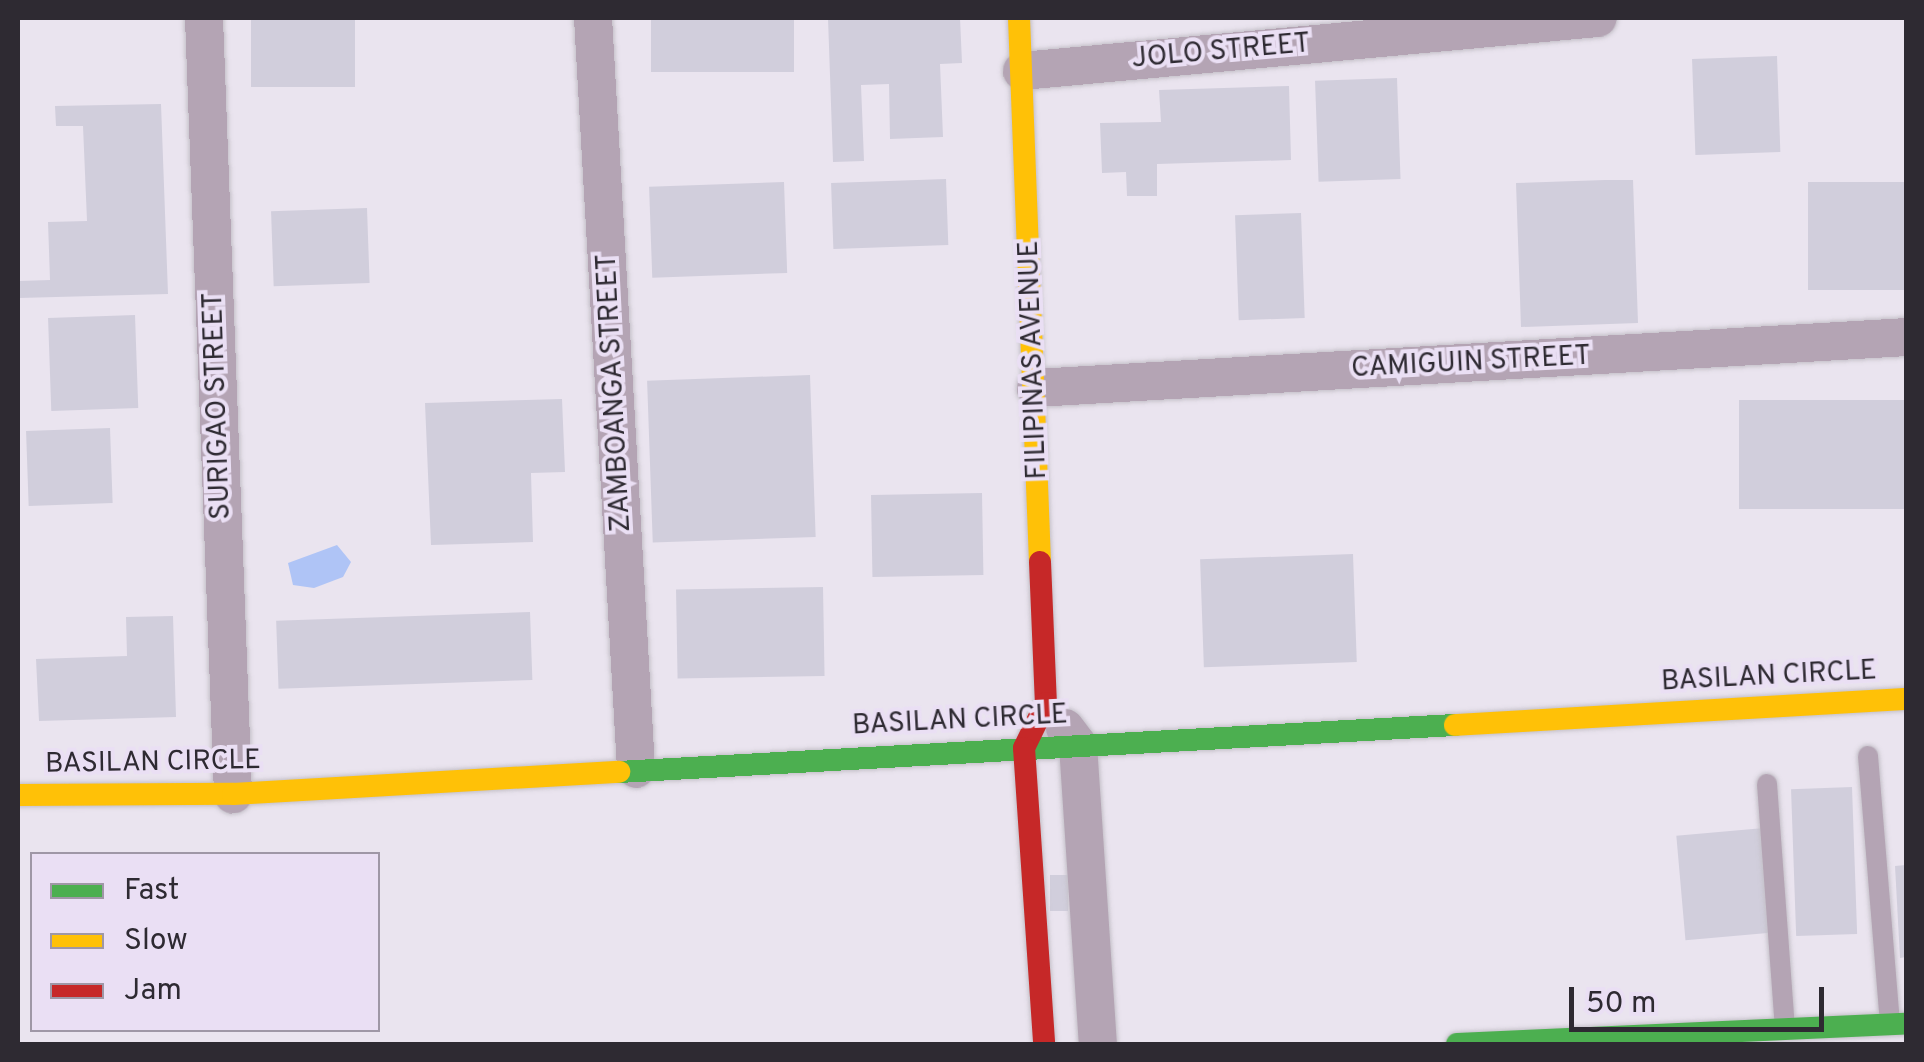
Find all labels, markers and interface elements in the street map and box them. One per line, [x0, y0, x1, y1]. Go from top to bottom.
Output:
street label: JOLO STREET [1130, 27, 1312, 77]
street label: FILIPINAS AVENUE [1013, 239, 1055, 481]
street label: ZAMBOANGA STREET [591, 252, 639, 534]
street label: SURIGAO STREET [197, 292, 239, 520]
street label: CAMIGUIN STREET [1350, 340, 1592, 386]
street label: BASILAN CIRCLE [1660, 655, 1878, 699]
street label: BASILAN CIRCLE [851, 699, 1069, 743]
street label: BASILAN CIRCLE [45, 744, 261, 782]
legend [30, 852, 380, 1032]
text: Fast [124, 873, 179, 910]
text: Slow [124, 923, 188, 960]
scale bar [1574, 967, 1829, 1029]
text: Jam [124, 973, 182, 1010]
text: 50 m [1586, 986, 1656, 1023]

